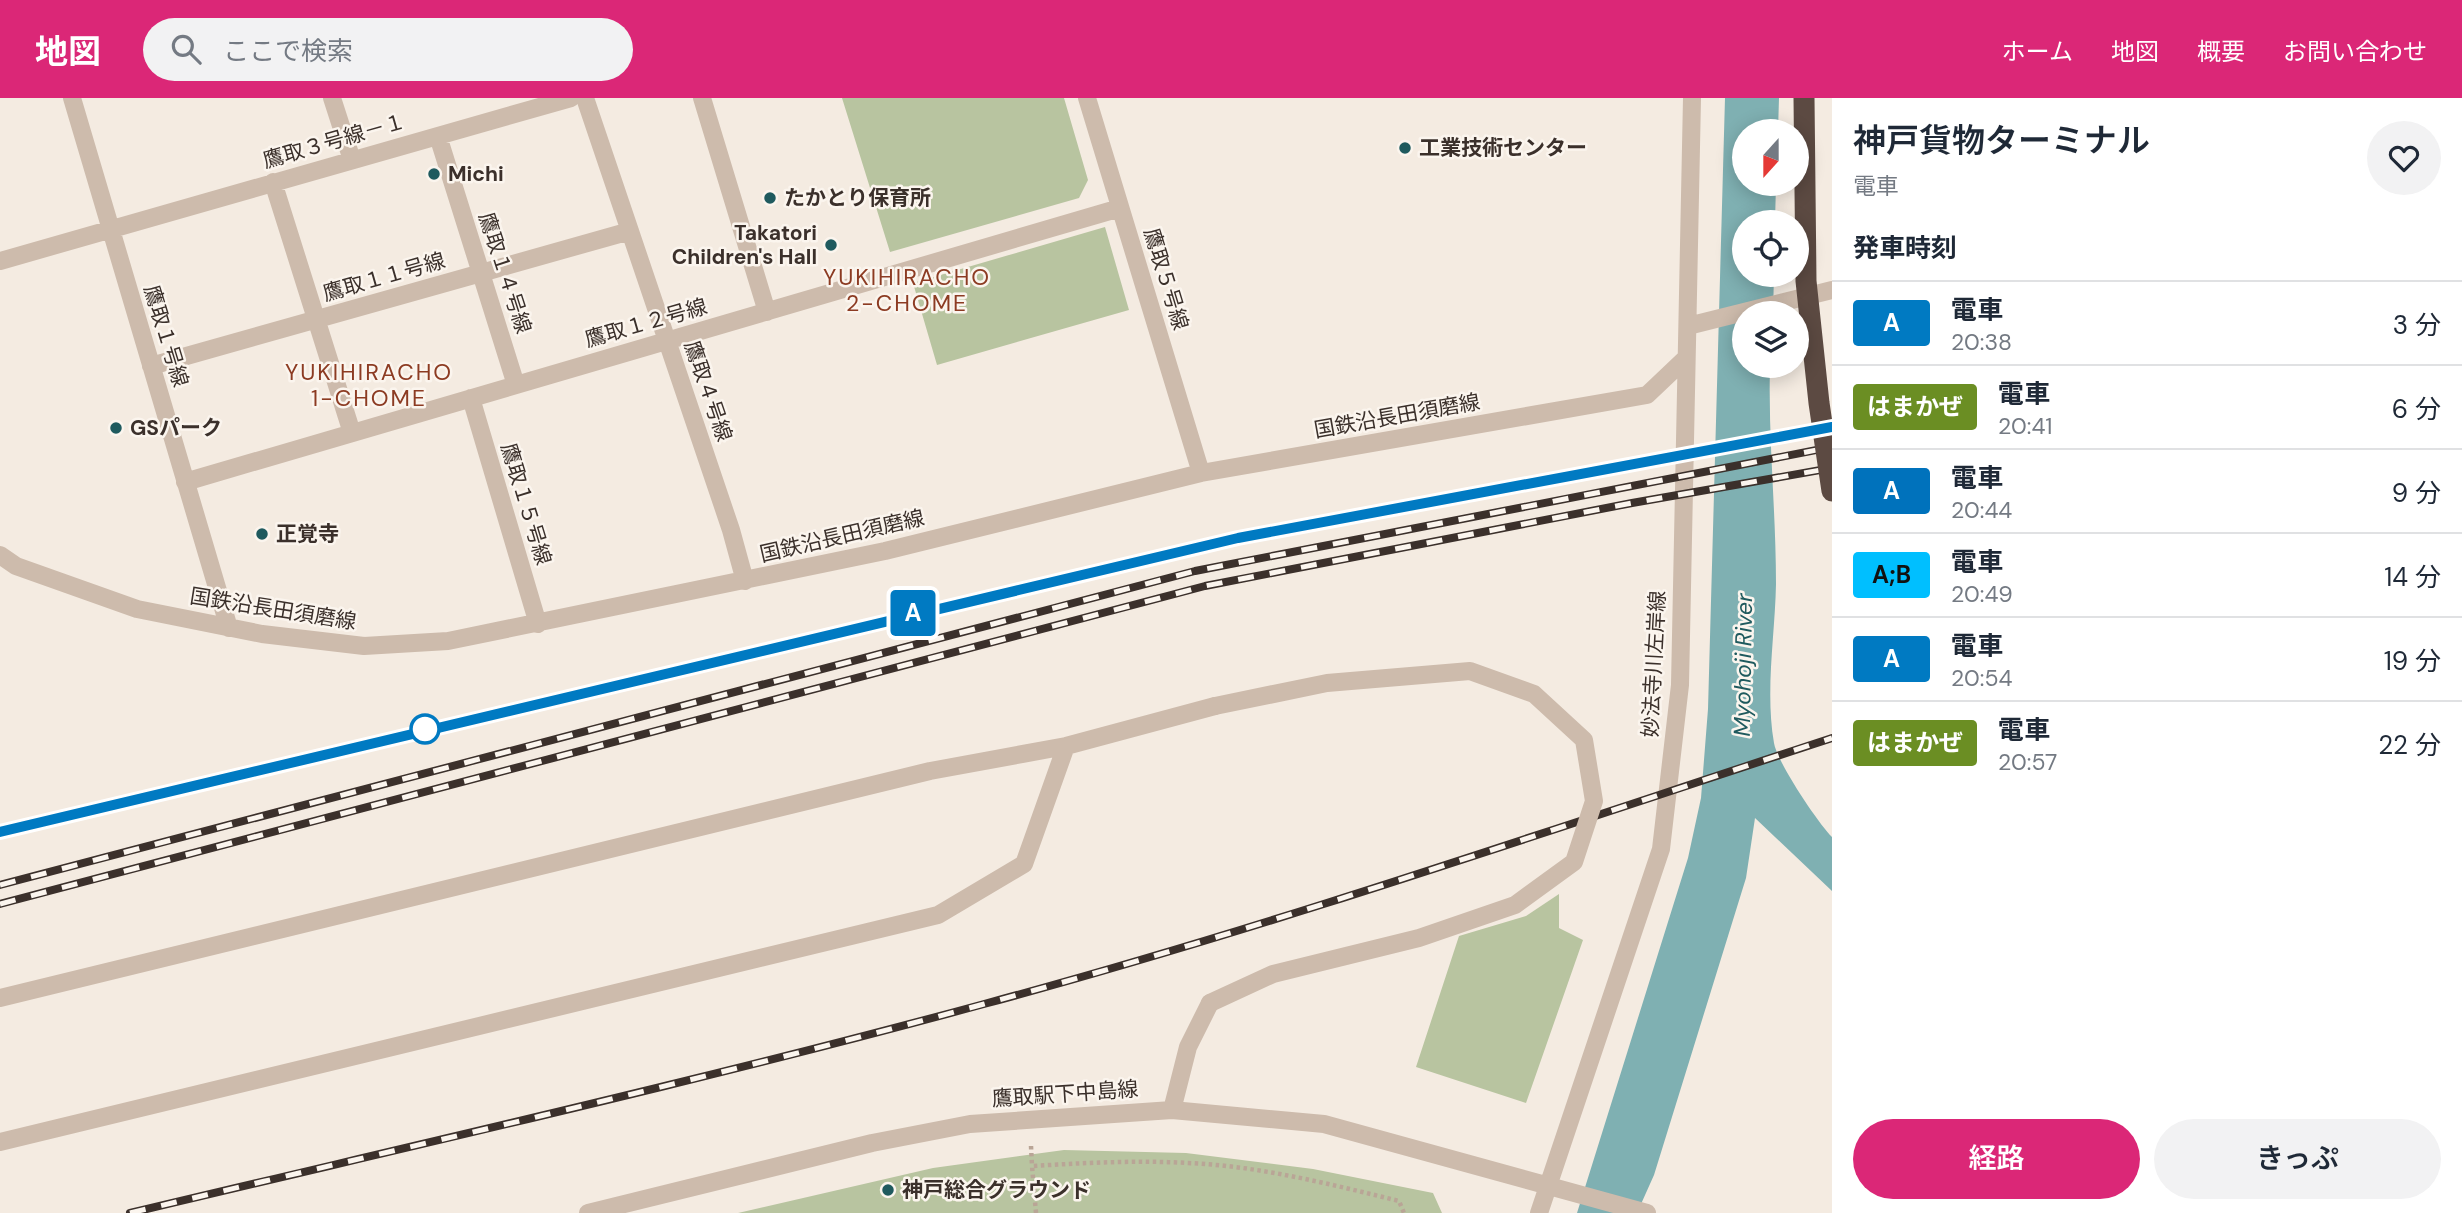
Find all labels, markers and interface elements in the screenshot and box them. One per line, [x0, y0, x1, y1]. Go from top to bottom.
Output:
search box [143, 18, 633, 81]
text: 地図 [35, 30, 101, 73]
icon: search [167, 30, 205, 68]
text: ここで検索 [223, 34, 353, 68]
text: ホーム [2002, 36, 2073, 67]
text: 地図 [2111, 36, 2159, 67]
text: 概要 [2197, 36, 2245, 67]
text: お問い合わせ [2283, 36, 2427, 67]
street label: 鷹取３号線－１ [259, 107, 409, 175]
north arrow [1732, 119, 1810, 196]
map controls [1732, 119, 1809, 378]
text: 神戸貨物ターミナル [1853, 119, 2150, 162]
button: heart [2367, 121, 2441, 195]
place label: 工業技術センター [1419, 134, 1587, 162]
marker: 工業技術センター [1397, 140, 1413, 156]
place label: Michi [448, 160, 504, 188]
marker: Michi [426, 166, 442, 182]
text: 電車 [1853, 171, 1899, 201]
place label: たかとり保育所 [784, 184, 931, 212]
marker: たかとり保育所 [762, 190, 778, 206]
street label: 鷹取１４号線 [472, 209, 538, 337]
button: locate [1732, 210, 1809, 287]
place label: Takatori Children's Hall [672, 219, 817, 271]
street label: 鷹取５号線 [1137, 225, 1195, 333]
text: 発車時刻 [1853, 231, 1957, 265]
marker: Takatori Children's Hall [823, 237, 839, 253]
street label: 鷹取１１号線 [320, 246, 448, 308]
district label: YUKIHIRACHO 2-CHOME [823, 262, 991, 318]
street label: 鷹取１号線 [137, 282, 195, 390]
street label: 鷹取１２号線 [582, 292, 710, 354]
text: 電車 [1951, 293, 2003, 327]
button: layers [1732, 301, 1809, 378]
text: A [1883, 307, 1900, 338]
text: 3 分 [2393, 308, 2441, 342]
text: 20:38 [1951, 327, 2012, 357]
street label: 鷹取４号線 [678, 337, 738, 445]
district label: YUKIHIRACHO 1-CHOME [285, 357, 453, 413]
text: 電車 [1998, 377, 2050, 411]
street label: 国鉄沿長田須磨線 [1312, 388, 1482, 444]
text: はまかぜ [1867, 391, 1963, 422]
text: 6 分 [2392, 392, 2441, 426]
text: 20:41 [1998, 411, 2053, 441]
place label: GSパーク [130, 414, 222, 442]
marker: GSパーク [108, 420, 124, 436]
street label: 鷹取１５号線 [494, 440, 558, 568]
text: 電車 [1951, 461, 2003, 495]
text: A [1883, 475, 1900, 506]
text: 9 分 [2392, 476, 2441, 510]
text: 20:44 [1951, 495, 2012, 525]
street label: 国鉄沿長田須磨線 [757, 503, 927, 569]
place label: 正覚寺 [276, 520, 339, 548]
marker: 正覚寺 [254, 526, 270, 542]
text: 電車 [1951, 545, 2003, 579]
text: A;B [1872, 559, 1911, 590]
text: 14 分 [2384, 560, 2441, 594]
text: 20:49 [1951, 579, 2013, 609]
street label: 国鉄沿長田須磨線 [188, 582, 358, 636]
line badge: A [890, 590, 936, 636]
street label: 妙法寺川左岸線 [1636, 590, 1672, 738]
water label: Myohoji River [1727, 592, 1759, 737]
text: A [904, 597, 922, 628]
text: 電車 [1951, 629, 2003, 663]
text: A [1883, 643, 1900, 674]
text: 19 分 [2384, 644, 2441, 678]
text: 20:54 [1951, 663, 2012, 693]
text: 電車 [1998, 713, 2050, 747]
unlabelled marker [410, 714, 440, 744]
text: はまかぜ [1867, 727, 1963, 758]
text: 22 分 [2378, 728, 2441, 762]
text: 20:57 [1998, 747, 2057, 777]
street label: 鷹取駅下中島線 [991, 1075, 1139, 1113]
button: 経路 [1853, 1119, 2140, 1199]
button: きっぷ [2154, 1119, 2441, 1199]
place label: 神戸総合グラウンド [902, 1176, 1091, 1204]
marker: 神戸総合グラウンド [880, 1182, 896, 1198]

